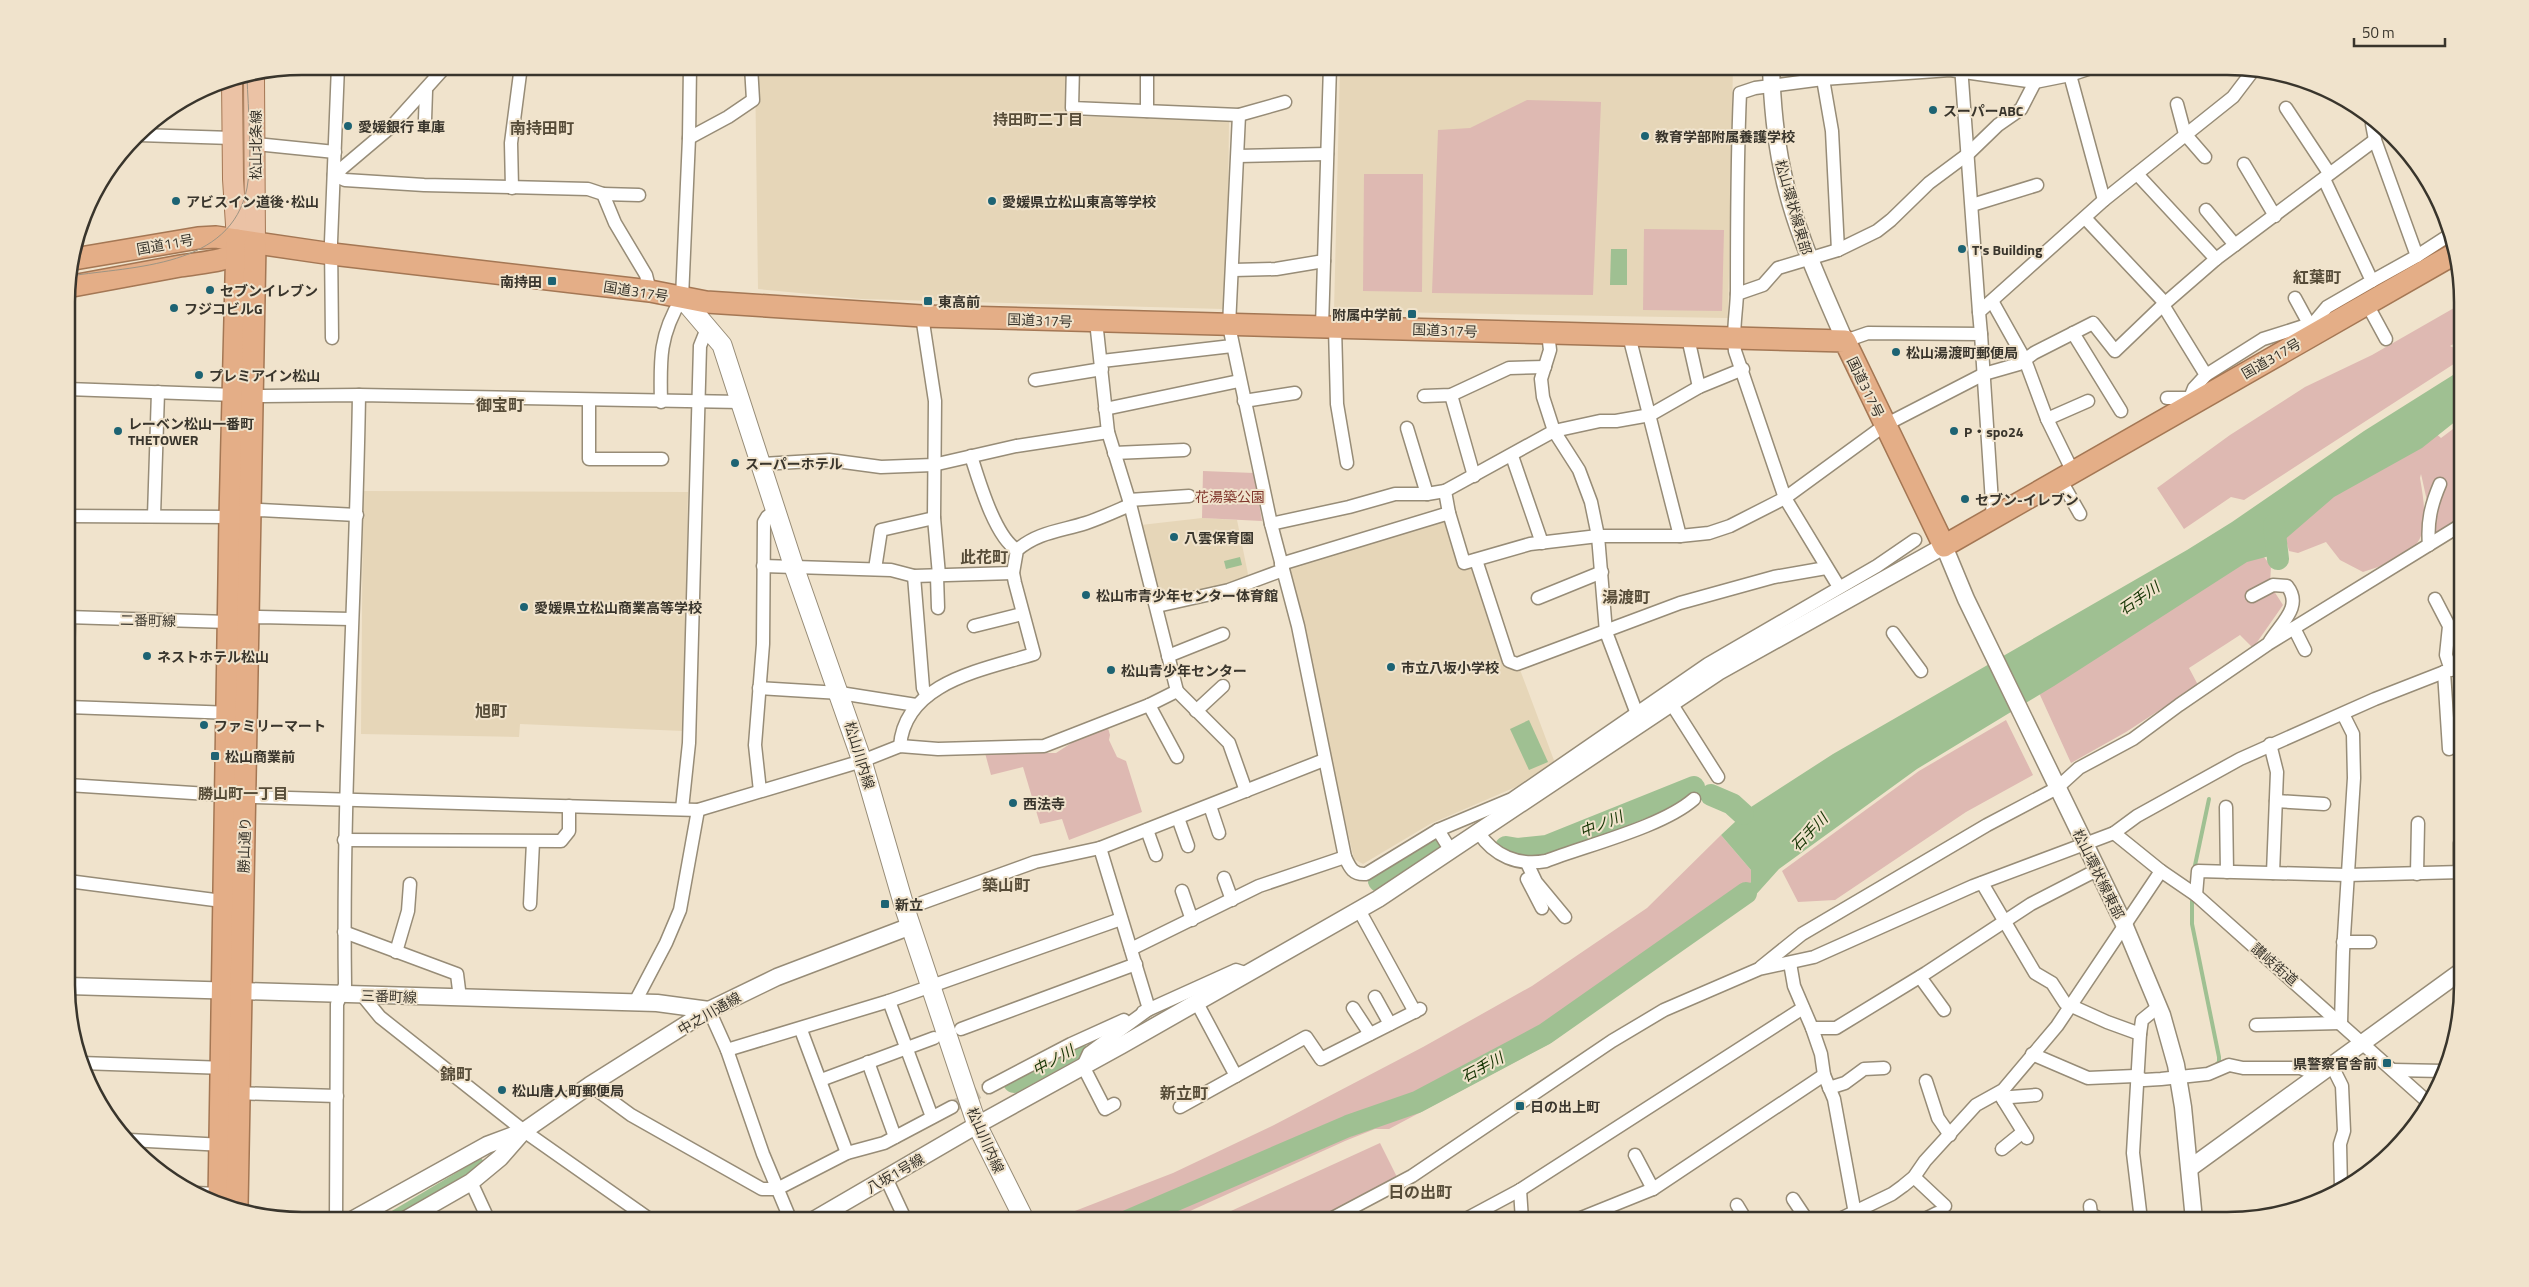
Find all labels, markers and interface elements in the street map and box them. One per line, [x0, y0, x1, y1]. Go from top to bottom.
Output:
scale bar [2354, 15, 2445, 47]
text: 50 m [2362, 21, 2395, 44]
place label: スーパーABC [1943, 100, 2024, 121]
marker: スーパーABC [1927, 104, 1939, 116]
district label: 持田町二丁目 [993, 108, 1083, 131]
street label: 松山北条線 [245, 110, 266, 180]
place label: 愛媛銀行 車庫 [358, 116, 445, 137]
district label: 南持田町 [510, 116, 574, 140]
marker: 愛媛銀行 車庫 [342, 120, 354, 132]
place label: 教育学部附属養護学校 [1655, 126, 1795, 147]
marker: 教育学部附属養護学校 [1639, 130, 1651, 142]
street label: 松山環状線東部 [1770, 157, 1818, 257]
place label: アビスイン道後･松山 [186, 191, 319, 212]
place label: 愛媛県立松山東高等学校 [1002, 191, 1156, 212]
marker: アビスイン道後･松山 [170, 195, 182, 207]
marker: 愛媛県立松山東高等学校 [986, 195, 998, 207]
street label: 国道11号 [135, 229, 195, 259]
place label: T's Building [1972, 239, 2043, 260]
marker: T's Building [1956, 243, 1968, 255]
district label: 紅葉町 [2293, 265, 2341, 289]
place label: 南持田 [500, 271, 542, 292]
marker: 南持田 [546, 275, 558, 287]
street label: 国道317号 [602, 276, 670, 306]
place label: セブンイレブン [220, 280, 318, 301]
marker: セブンイレブン [204, 284, 216, 296]
place label: 東高前 [938, 291, 980, 312]
marker: 東高前 [922, 295, 934, 307]
place label: フジコビルG [184, 298, 263, 319]
marker: フジコビルG [168, 302, 180, 314]
place label: 附属中学前 [1332, 304, 1402, 325]
street label: 国道317号 [1007, 308, 1073, 332]
marker: 附属中学前 [1406, 308, 1418, 320]
street label: 国道317号 [1412, 318, 1478, 342]
street label: 国道317号 [2237, 333, 2305, 383]
place label: 松山湯渡町郵便局 [1906, 342, 2018, 363]
marker: 松山湯渡町郵便局 [1890, 346, 1902, 358]
street label: 国道317号 [1842, 353, 1890, 421]
place label: プレミアイン松山 [209, 365, 320, 386]
marker: プレミアイン松山 [193, 369, 205, 381]
district label: 御宝町 [476, 393, 524, 417]
place label: レーベン松山一番町 THETOWER [128, 413, 254, 450]
place label: P・spo24 [1964, 421, 2024, 442]
marker: レーベン松山一番町 THETOWER [112, 425, 124, 437]
marker: P・spo24 [1948, 425, 1960, 437]
place label: スーパーホテル [745, 453, 843, 474]
marker: スーパーホテル [729, 457, 741, 469]
park label: 花湯築公園 [1195, 486, 1265, 507]
place label: セブン-イレブン [1975, 489, 2079, 510]
marker: セブン-イレブン [1959, 493, 1971, 505]
place label: 八雲保育園 [1184, 527, 1254, 548]
marker: 八雲保育園 [1168, 531, 1180, 543]
district label: 此花町 [960, 545, 1008, 569]
water label: 石手川 [2114, 575, 2166, 620]
place label: 松山市青少年センター体育館 [1096, 585, 1278, 606]
district label: 湯渡町 [1602, 585, 1650, 609]
marker: 松山市青少年センター体育館 [1080, 589, 1092, 601]
place label: 愛媛県立松山商業高等学校 [534, 597, 702, 618]
marker: 愛媛県立松山商業高等学校 [518, 601, 530, 613]
street label: 二番町線 [120, 609, 176, 631]
place label: ネストホテル松山 [157, 646, 269, 667]
marker: ネストホテル松山 [141, 650, 153, 662]
place label: 市立八坂小学校 [1401, 657, 1499, 678]
place label: 松山青少年センター [1121, 660, 1247, 681]
marker: 市立八坂小学校 [1385, 661, 1397, 673]
marker: 松山青少年センター [1105, 664, 1117, 676]
district label: 旭町 [475, 699, 507, 723]
place label: ファミリーマート [214, 715, 326, 736]
street label: 松山川内線 [840, 718, 880, 792]
marker: ファミリーマート [198, 719, 210, 731]
place label: 松山商業前 [225, 746, 295, 767]
marker: 松山商業前 [209, 750, 221, 762]
district label: 勝山町一丁目 [198, 782, 288, 805]
place label: 西法寺 [1023, 793, 1065, 814]
marker: 西法寺 [1007, 797, 1019, 809]
water label: 中ノ川 [1576, 804, 1628, 843]
water label: 石手川 [1785, 806, 1834, 856]
street label: 勝山通り [233, 817, 255, 873]
street label: 松山環状線東部 [2068, 825, 2130, 923]
district label: 築山町 [982, 873, 1030, 897]
place label: 新立 [895, 894, 923, 915]
marker: 新立 [879, 898, 891, 910]
street label: 讃岐街道 [2247, 938, 2303, 990]
street label: 三番町線 [361, 985, 417, 1007]
street label: 中之川通線 [673, 986, 745, 1040]
water label: 中ノ川 [1028, 1038, 1080, 1081]
water label: 石手川 [1457, 1045, 1509, 1088]
place label: 県警察官舎前 [2293, 1053, 2377, 1074]
marker: 県警察官舎前 [2381, 1057, 2393, 1069]
district label: 錦町 [440, 1062, 472, 1086]
place label: 松山唐人町郵便局 [512, 1080, 624, 1101]
district label: 新立町 [1160, 1081, 1208, 1105]
marker: 松山唐人町郵便局 [496, 1084, 508, 1096]
place label: 日の出上町 [1530, 1096, 1600, 1117]
marker: 日の出上町 [1514, 1100, 1526, 1112]
street label: 松山川内線 [962, 1104, 1010, 1176]
street label: 八坂1号線 [862, 1148, 928, 1198]
district label: 日の出町 [1388, 1180, 1452, 1204]

